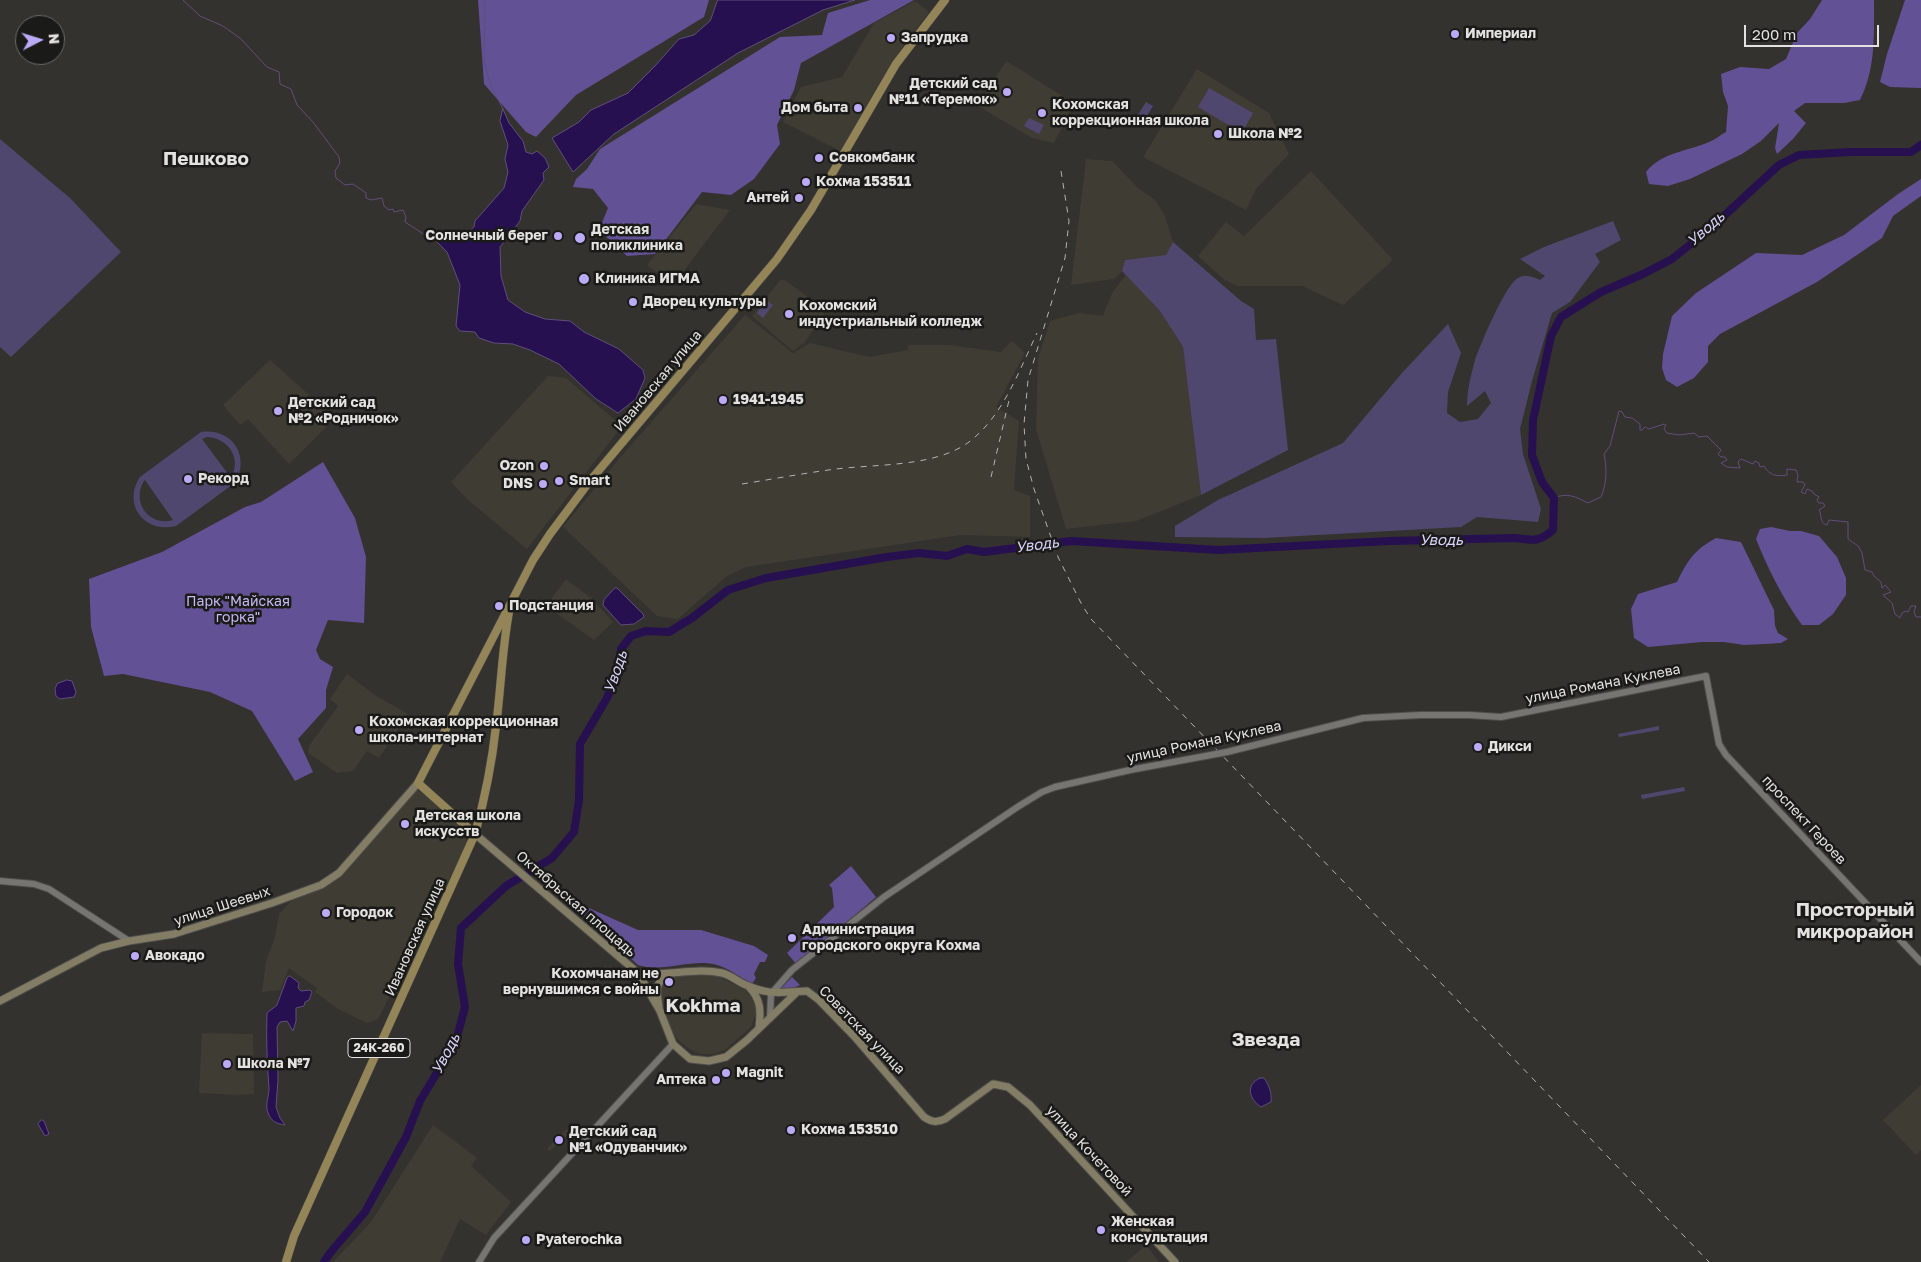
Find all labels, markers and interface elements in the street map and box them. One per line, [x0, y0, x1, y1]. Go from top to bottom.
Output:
north arrow [15, 15, 65, 65]
scale bar [1746, 15, 1881, 47]
text: 200 m [1752, 25, 1796, 43]
place label: Империал [1465, 26, 1536, 42]
marker: Империал [1449, 28, 1461, 40]
place label: Запрудка [901, 30, 968, 46]
marker: Запрудка [885, 32, 897, 44]
text: N [46, 33, 63, 45]
place label: Детский сад №11 «Теремок» [889, 76, 997, 108]
marker: Детский сад №11 «Теремок» [1001, 86, 1013, 98]
place label: Кохомская коррекционная школа [1052, 97, 1209, 130]
place label: Дом быта [781, 100, 848, 116]
marker: Дом быта [852, 102, 864, 114]
marker: Кохомская коррекционная школа [1036, 107, 1048, 119]
place label: Школа №2 [1228, 126, 1302, 142]
marker: Школа №2 [1212, 128, 1224, 140]
district label: Пешково [163, 148, 249, 170]
place label: Совкомбанк [829, 150, 915, 166]
marker: Совкомбанк [813, 152, 825, 164]
place label: Кохма 153511 [816, 174, 911, 190]
marker: Кохма 153511 [800, 176, 812, 188]
place label: Антей [747, 190, 789, 206]
marker: Антей [793, 192, 805, 204]
water label: Уводь [1684, 208, 1728, 250]
place label: Детская поликлиника [591, 222, 683, 254]
place label: Солнечный берег [425, 228, 548, 244]
marker: Солнечный берег [552, 230, 564, 242]
marker: Детская поликлиника [573, 231, 587, 245]
place label: Клиника ИГМА [595, 271, 700, 287]
marker: Клиника ИГМА [577, 272, 591, 286]
place label: Дворец культуры [643, 294, 766, 310]
marker: Дворец культуры [627, 296, 639, 308]
place label: Кохомский индустриальный колледж [799, 298, 982, 331]
marker: Кохомский индустриальный колледж [783, 308, 795, 320]
street label: Ивановская улица [611, 327, 705, 435]
place label: 1941-1945 [733, 392, 804, 408]
marker: 1941-1945 [717, 394, 729, 406]
place label: Детский сад №2 «Родничок» [288, 395, 399, 428]
marker: Детский сад №2 «Родничок» [272, 405, 284, 417]
place label: Ozon [499, 458, 534, 474]
marker: Ozon [538, 460, 550, 472]
place label: Рекорд [198, 471, 249, 487]
marker: Рекорд [182, 473, 194, 485]
place label: Smart [569, 473, 610, 489]
marker: Smart [553, 475, 565, 487]
place label: DNS [503, 476, 533, 492]
marker: DNS [537, 478, 549, 490]
water label: Уводь [1419, 531, 1463, 549]
water label: Уводь [1014, 533, 1060, 557]
park label: Парк "Майская горка" [186, 594, 290, 626]
place label: Подстанция [509, 598, 594, 614]
marker: Подстанция [493, 600, 505, 612]
water label: Уводь [600, 648, 632, 696]
street label: улица Романа Куклева [1524, 661, 1682, 707]
place label: Кохомская коррекционная школа-интернат [369, 714, 558, 746]
street label: улица Романа Куклева [1125, 717, 1283, 767]
marker: Кохомская коррекционная школа-интернат [353, 724, 365, 736]
place label: Дикси [1488, 739, 1531, 755]
marker: Дикси [1472, 741, 1484, 753]
street label: проспект Героев [1758, 772, 1850, 868]
place label: Детская школа искусств [415, 808, 521, 840]
marker: Детская школа искусств [399, 818, 411, 830]
street label: Октябрьская площадь [513, 847, 639, 961]
street label: Ивановская улица [381, 875, 449, 999]
street label: улица Шеевых [172, 883, 272, 929]
district label: Просторный микрорайон [1796, 899, 1914, 943]
place label: Городок [336, 905, 393, 921]
marker: Городок [320, 907, 332, 919]
place label: Администрация городского округа Кохма [802, 922, 980, 954]
marker: Администрация городского округа Кохма [786, 932, 798, 944]
place label: Авокадо [145, 948, 205, 964]
marker: Авокадо [129, 950, 141, 962]
place label: Кохомчанам не вернувшимся с войны [503, 966, 659, 999]
marker: Кохомчанам не вернувшимся с войны [663, 976, 675, 988]
street label: Советская улица [816, 982, 908, 1078]
district label: Kokhma [666, 995, 740, 1017]
district label: Звезда [1232, 1029, 1300, 1051]
water label: Уводь [428, 1030, 464, 1078]
road number: 24К-260 [348, 1038, 410, 1058]
place label: Школа №7 [237, 1056, 310, 1072]
marker: Школа №7 [221, 1058, 233, 1070]
place label: Magnit [736, 1065, 783, 1081]
marker: Magnit [720, 1067, 732, 1079]
place label: Аптека [656, 1072, 706, 1088]
marker: Аптека [710, 1074, 722, 1086]
street label: улица Кочетовой [1043, 1102, 1135, 1200]
place label: Кохма 153510 [801, 1122, 898, 1138]
place label: Детский сад №1 «Одуванчик» [569, 1124, 687, 1156]
marker: Кохма 153510 [785, 1124, 797, 1136]
marker: Детский сад №1 «Одуванчик» [553, 1134, 565, 1146]
place label: Женская консультация [1111, 1214, 1208, 1246]
marker: Женская консультация [1095, 1224, 1107, 1236]
place label: Pyaterochka [536, 1232, 622, 1248]
marker: Pyaterochka [520, 1234, 532, 1246]

